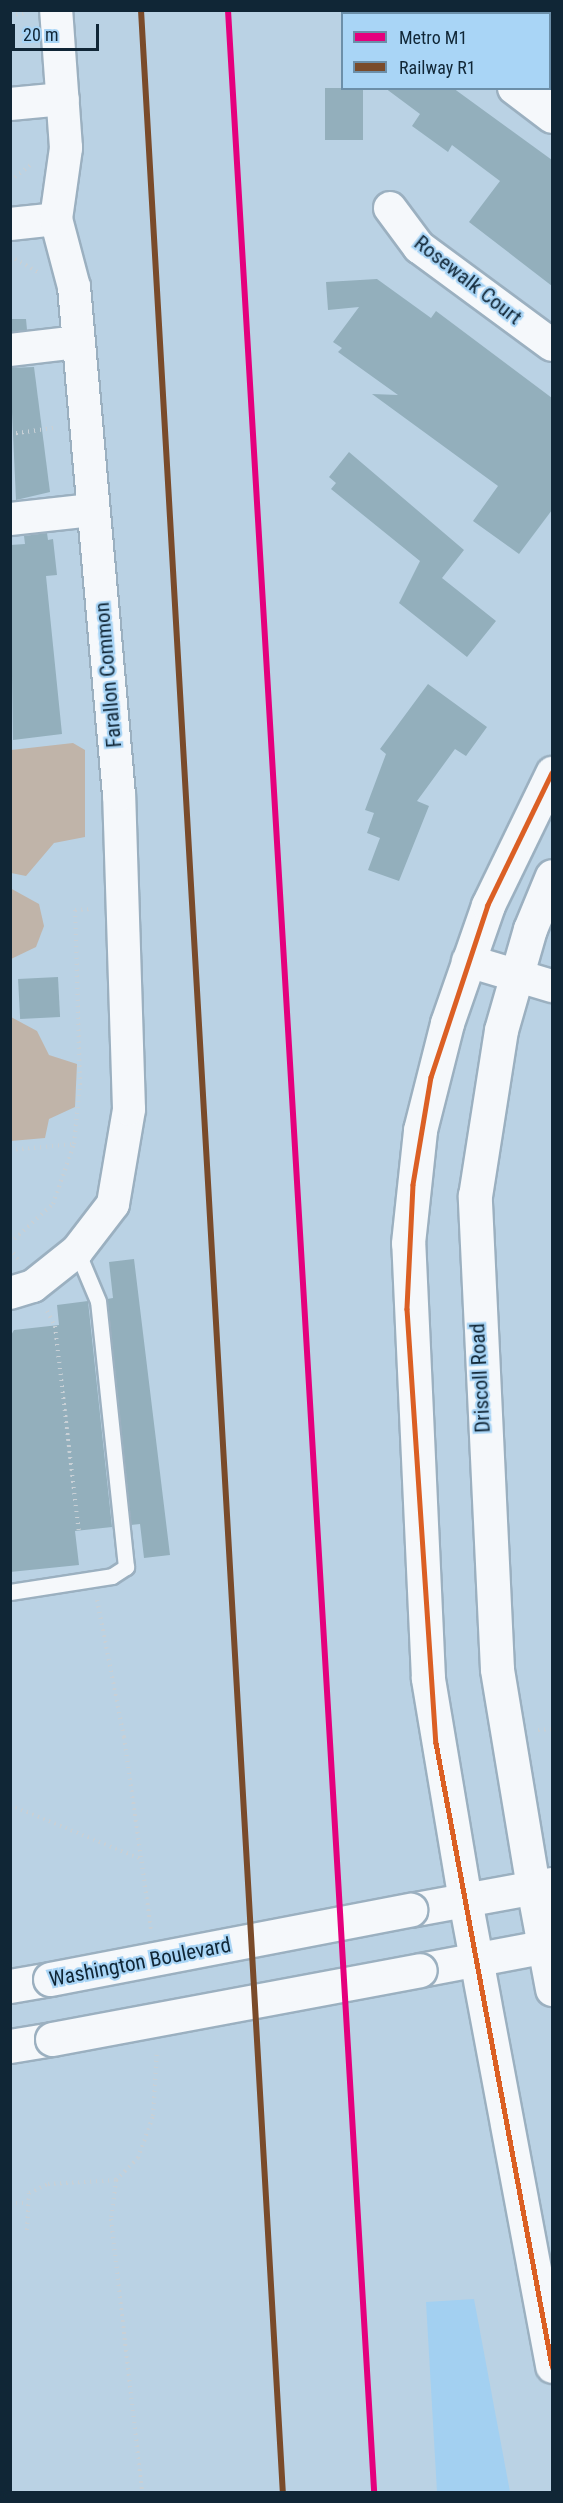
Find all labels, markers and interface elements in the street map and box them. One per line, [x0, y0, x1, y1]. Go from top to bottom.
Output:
scale bar [15, 12, 102, 50]
legend [341, 12, 551, 90]
text: 20 m [23, 24, 58, 45]
text: Metro M1 [399, 27, 467, 48]
text: Railway R1 [399, 57, 476, 78]
street label: Rosewalk Court [409, 230, 527, 330]
street label: Farallon Common [89, 601, 127, 749]
street label: Driscoll Road [465, 1323, 495, 1433]
street label: Washington Boulevard [47, 1932, 233, 1992]

